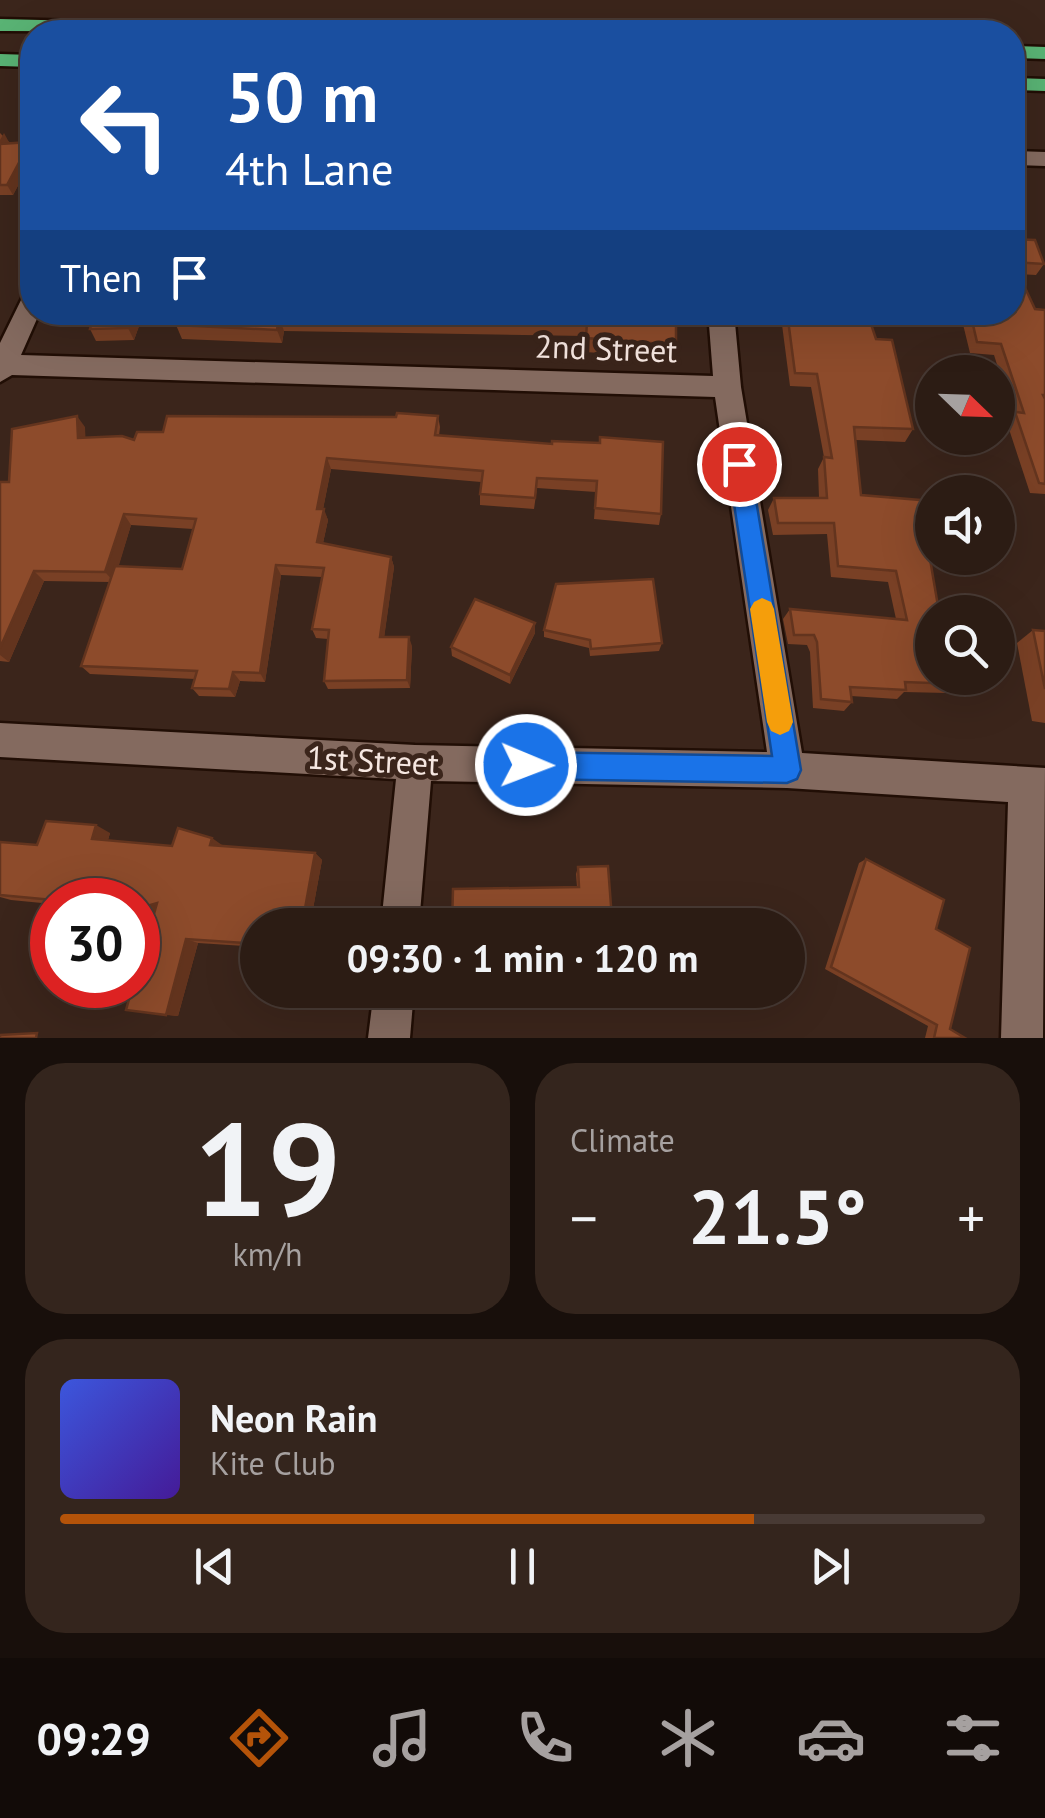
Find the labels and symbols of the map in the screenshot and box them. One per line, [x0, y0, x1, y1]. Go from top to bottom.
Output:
street label: 2nd Street [534, 325, 678, 371]
north arrow [915, 355, 1015, 455]
pin [697, 422, 782, 507]
position arrow [474, 713, 578, 817]
street label: 1st Street [306, 736, 440, 784]
speed limit sign: 30 [30, 878, 160, 1008]

